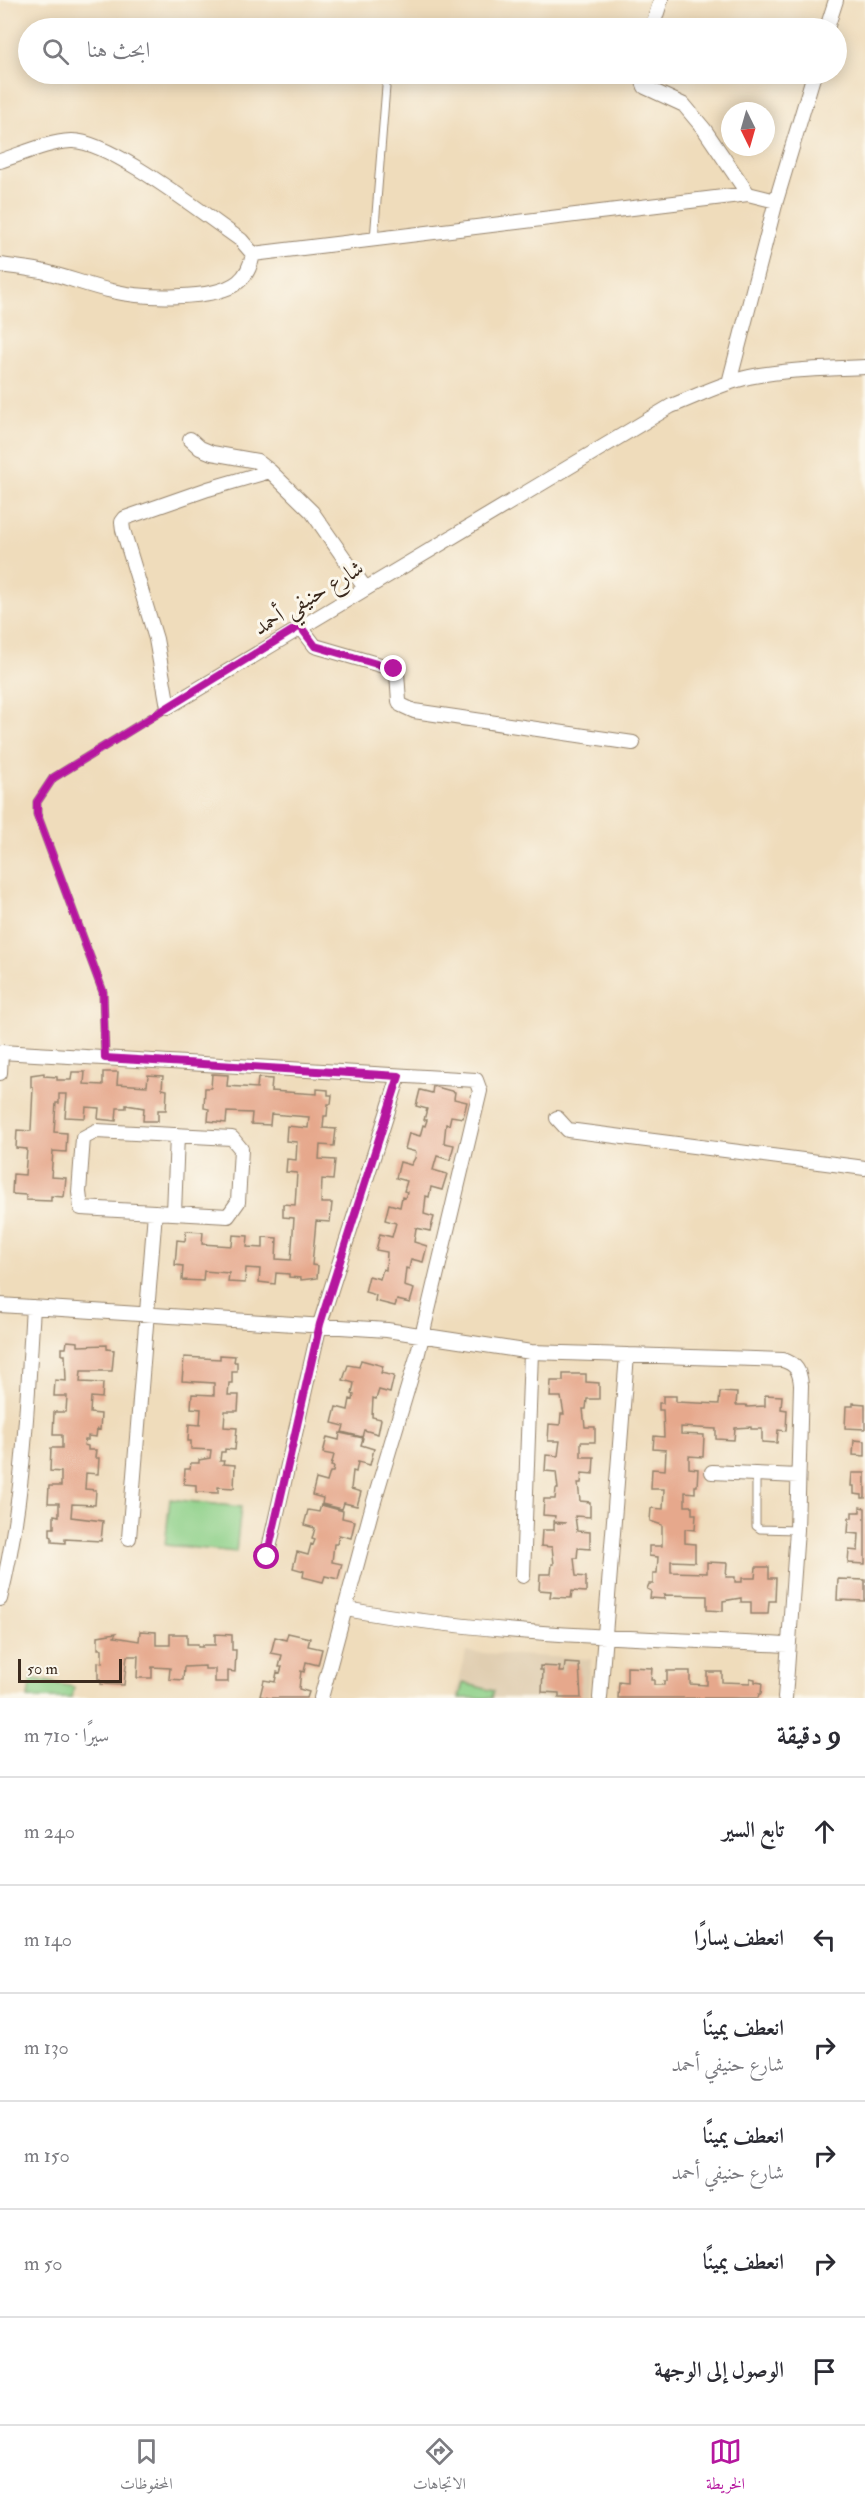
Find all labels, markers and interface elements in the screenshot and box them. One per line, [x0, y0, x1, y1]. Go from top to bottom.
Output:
search box [18, 18, 847, 84]
icon: search [39, 35, 72, 68]
text: ابحث هنا [87, 36, 150, 64]
north arrow [721, 102, 775, 156]
street label: شارع حنيفي أحمد [247, 552, 373, 649]
route end [380, 655, 406, 681]
route start [253, 1543, 279, 1569]
scale bar [18, 1656, 122, 1684]
text: 50 m [27, 1659, 58, 1679]
text: 9 دقيقة [777, 1720, 841, 1752]
text: سيرًا · 710 m [24, 1723, 109, 1748]
icon: ahead [808, 1815, 841, 1848]
text: تابع السير [722, 1816, 784, 1844]
text: 240 m [24, 1819, 75, 1844]
icon: left [808, 1923, 841, 1956]
text: انعطف يسارًا [694, 1924, 784, 1952]
text: 140 m [24, 1927, 72, 1952]
text: انعطف يمينًا [703, 2014, 784, 2042]
icon: right [808, 2031, 841, 2064]
text: 130 m [24, 2035, 69, 2060]
text: شارع حنيفي أحمد [671, 2052, 784, 2077]
text: انعطف يمينًا [703, 2122, 784, 2150]
icon: right [808, 2139, 841, 2172]
text: 150 m [24, 2143, 70, 2168]
text: شارع حنيفي أحمد [671, 2160, 784, 2185]
icon: right [808, 2247, 841, 2280]
text: انعطف يمينًا [703, 2248, 784, 2276]
text: 50 m [24, 2251, 63, 2276]
icon: arrive [808, 2355, 841, 2388]
text: الوصول إلى الوجهة [654, 2356, 784, 2384]
tab: المحفوظات [120, 2435, 173, 2499]
tab: الاتجاهات [413, 2435, 466, 2499]
tab: الخريطة [706, 2435, 745, 2499]

